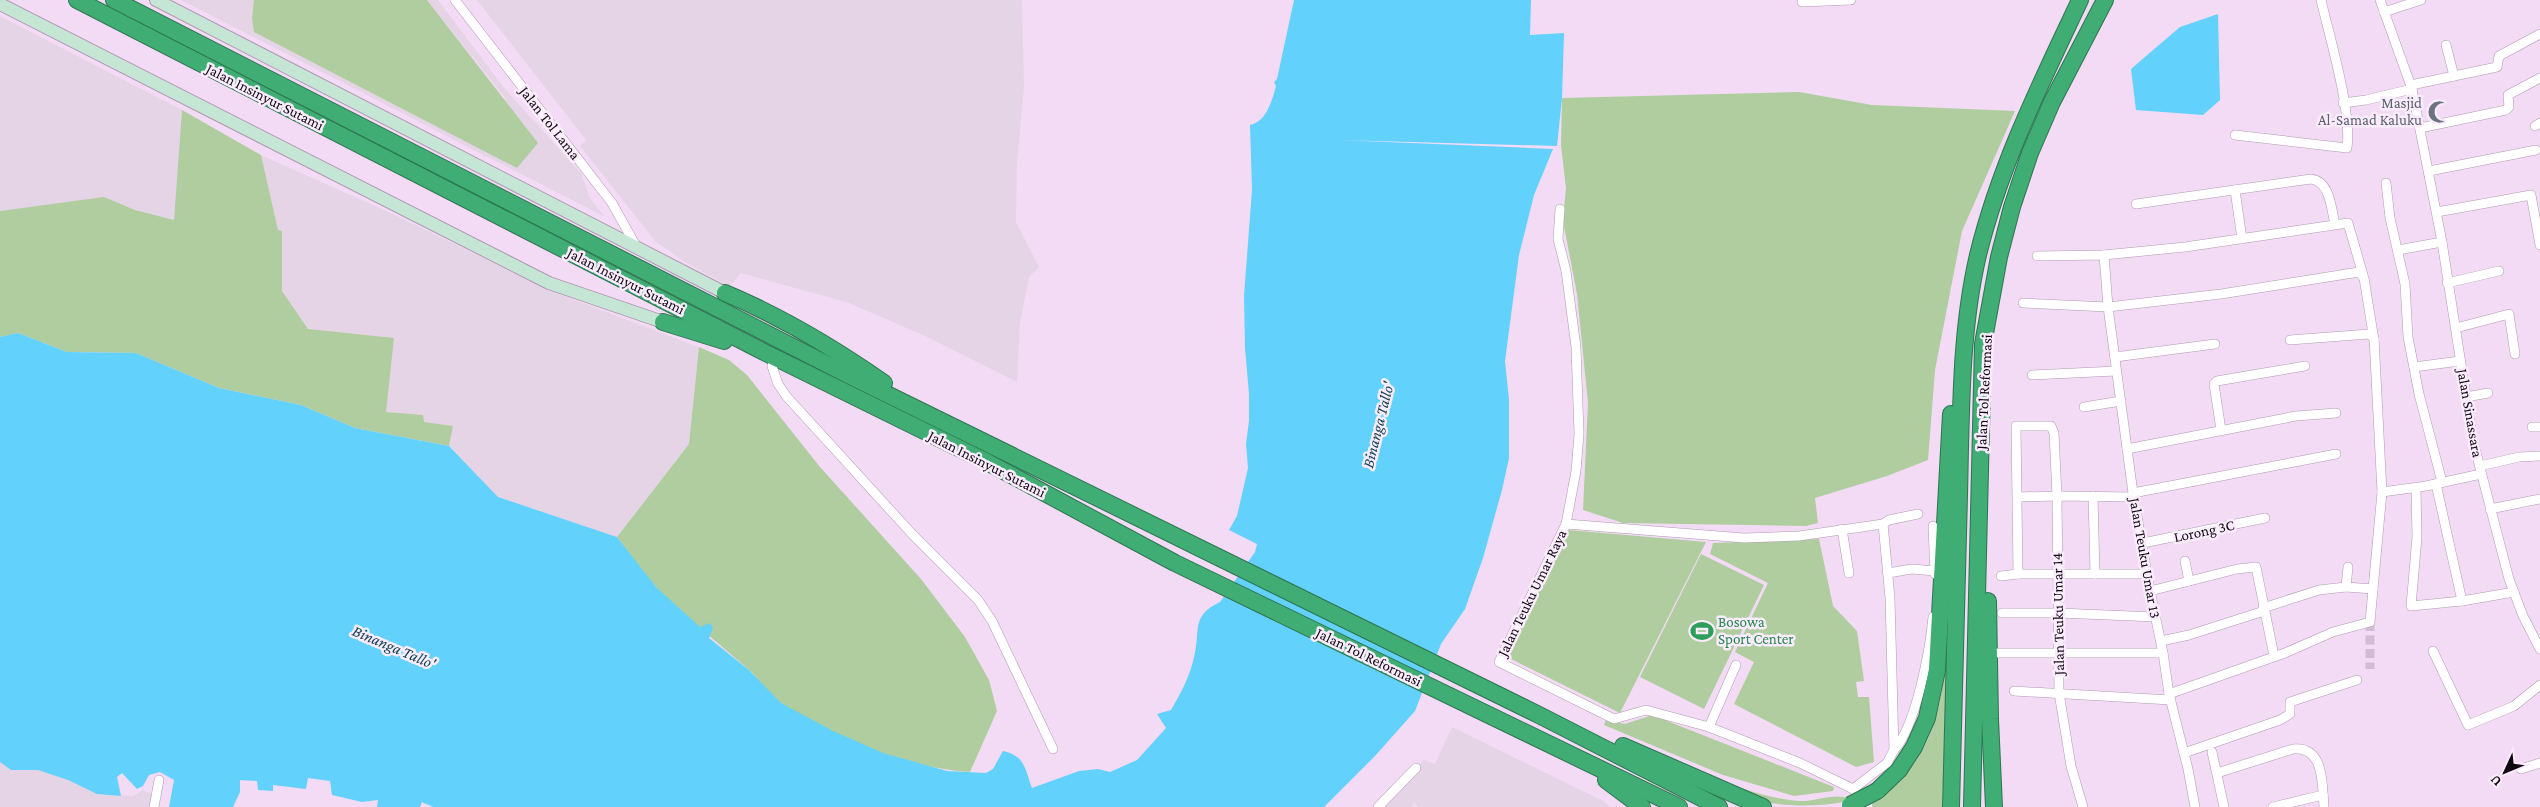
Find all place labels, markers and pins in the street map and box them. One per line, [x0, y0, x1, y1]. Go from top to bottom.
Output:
place label: Masjid Al-Samad Kaluku [2318, 95, 2422, 128]
mosque icon: Masjid Al-Samad Kaluku [2426, 99, 2452, 125]
place label: Bosowa Sport Center [1718, 614, 1794, 648]
sports icon: Bosowa Sport Center [1689, 618, 1715, 644]

